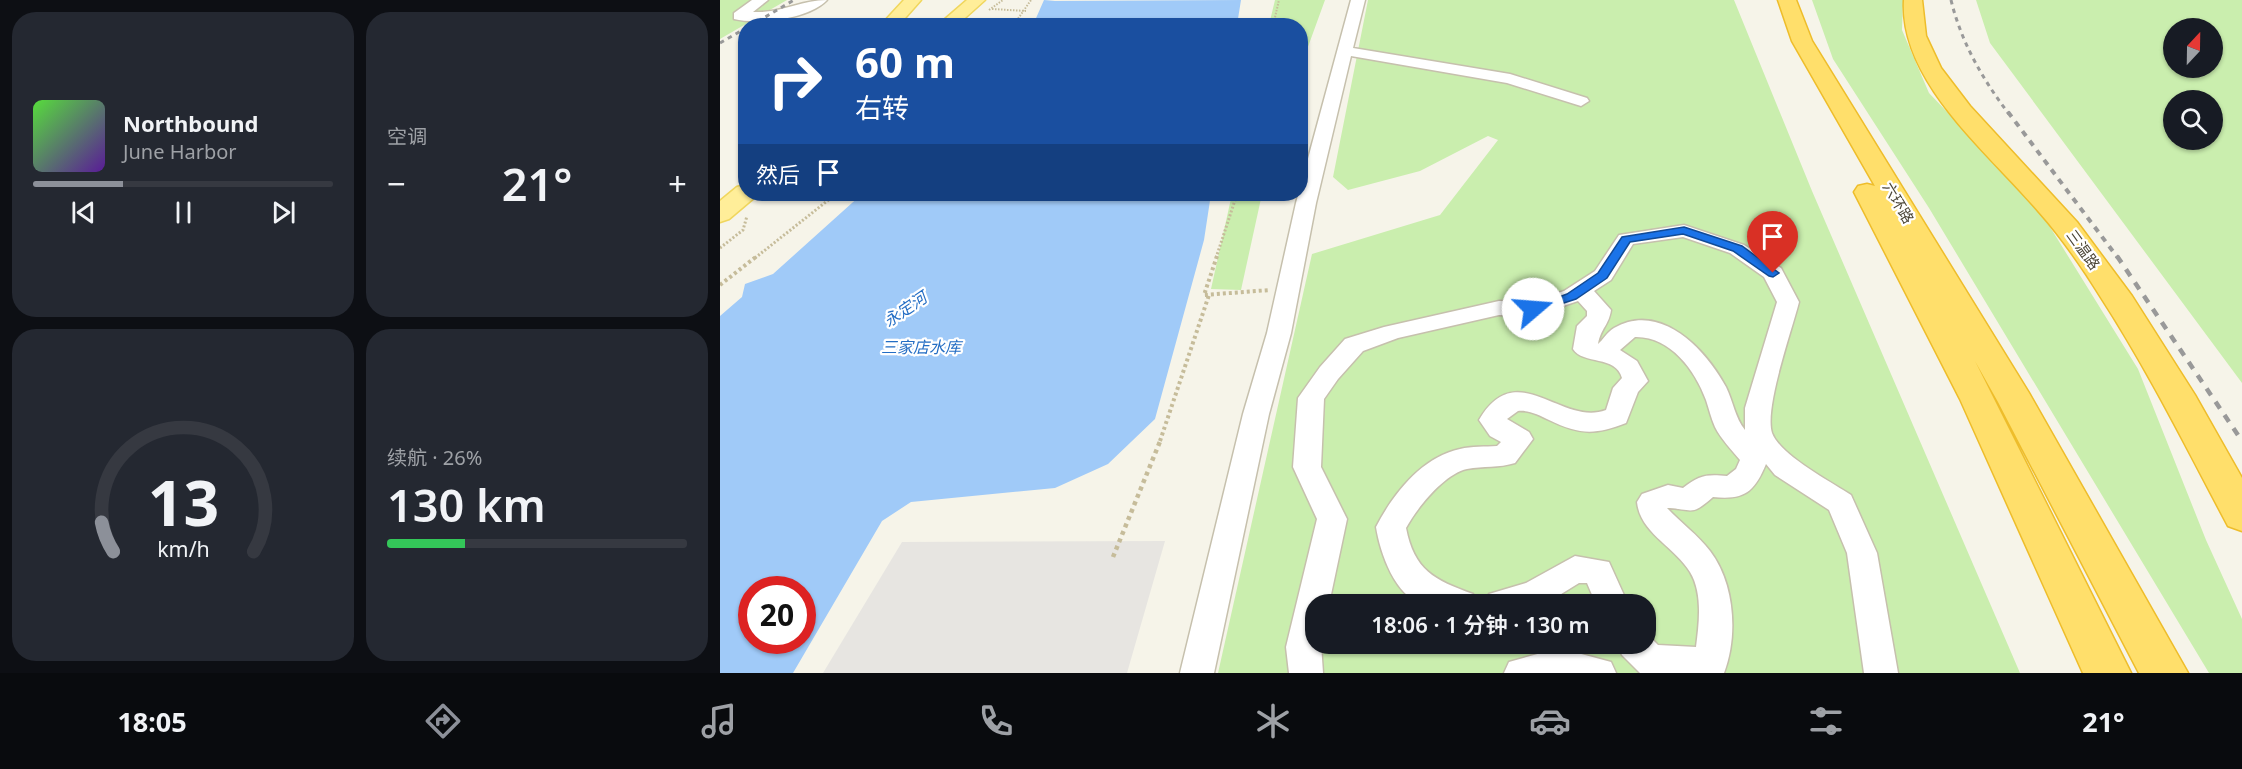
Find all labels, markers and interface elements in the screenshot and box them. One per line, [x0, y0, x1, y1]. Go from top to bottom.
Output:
north arrow [2163, 18, 2223, 78]
map controls [2163, 18, 2223, 150]
text: 60 m [855, 33, 955, 90]
icon: right [756, 42, 834, 120]
text: 右转 [855, 89, 909, 126]
button: search [2163, 90, 2223, 150]
text: Northbound [123, 108, 258, 138]
text: 空调 [387, 123, 427, 150]
text: June Harbor [123, 138, 237, 165]
text: 21° [502, 153, 572, 214]
icon: arrive [812, 156, 845, 189]
text: 然后 [756, 159, 800, 189]
text: − [387, 161, 406, 206]
text: + [668, 161, 687, 206]
street label: 六环路 [1879, 178, 1919, 227]
icon: previous [67, 196, 100, 229]
icon: pause [167, 196, 200, 229]
icon: next [267, 196, 300, 229]
pin [1747, 211, 1798, 273]
icon: arrive [1756, 220, 1789, 253]
street label: 三温路 [2062, 225, 2105, 273]
position arrow [1501, 277, 1565, 341]
water label: 永定河 [879, 285, 934, 332]
water label: 三家店水库 [881, 336, 964, 358]
text: 续航 · 26% [387, 444, 482, 471]
text: 13 [147, 459, 219, 544]
text: 130 km [387, 474, 546, 535]
text: km/h [157, 534, 209, 563]
speed limit sign: 20 [738, 576, 816, 654]
text: 18:06 · 1 分钟 · 130 m [1371, 609, 1590, 639]
icon: directions [422, 700, 464, 742]
icon: music [698, 700, 740, 742]
icon: phone [975, 700, 1017, 742]
icon: climate [1252, 700, 1294, 742]
icon: car [1529, 700, 1571, 742]
icon: filters [1805, 700, 1847, 742]
text: 18:05 [117, 703, 187, 740]
text: 21° [2082, 703, 2125, 740]

